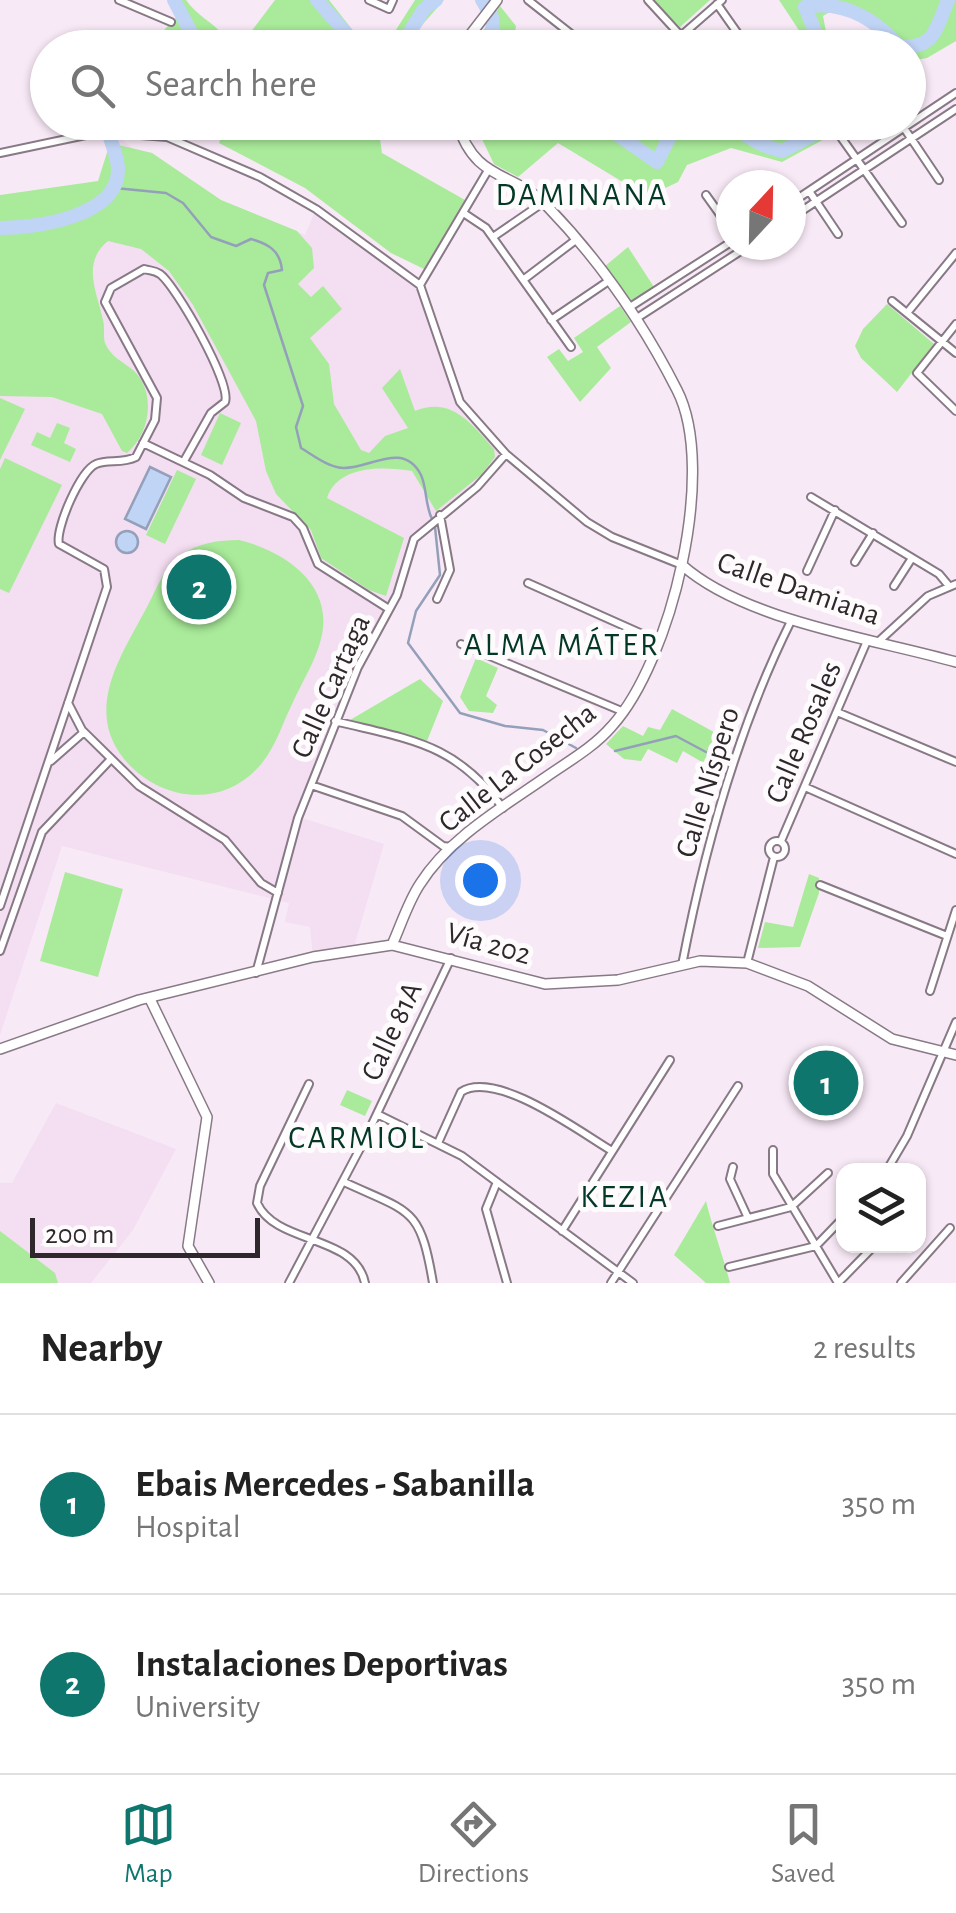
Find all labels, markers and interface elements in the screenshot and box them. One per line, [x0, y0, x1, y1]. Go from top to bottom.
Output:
search box [30, 30, 926, 140]
icon: search [65, 58, 120, 113]
text: Search here [145, 66, 317, 104]
north arrow [716, 170, 806, 260]
district label: DAMINANA [495, 179, 669, 211]
street label: Calle Damiana [713, 547, 884, 631]
pin: 2 [166, 550, 232, 624]
street label: Calle Cartaga [286, 610, 376, 763]
district label: ALMA MÁTER [464, 626, 660, 661]
street label: Calle Rosales [761, 657, 847, 808]
street label: Calle La Cosecha [434, 697, 602, 838]
street label: Calle Níspero [671, 704, 745, 861]
your location [455, 855, 506, 906]
street label: Vía 202 [443, 918, 534, 970]
street label: Calle 81A [356, 978, 428, 1085]
pin: 1 [794, 1046, 858, 1120]
district label: CARMIOL [288, 1122, 426, 1154]
map controls [836, 1163, 926, 1253]
button: layers [836, 1163, 926, 1253]
district label: KEZIA [580, 1181, 670, 1213]
scale bar [30, 1213, 260, 1258]
text: 200 m [45, 1221, 114, 1249]
text: Nearby [40, 1327, 163, 1369]
text: 2 results [813, 1332, 916, 1364]
text: Ebais Mercedes - Sabanilla [135, 1466, 535, 1504]
text: 1 [67, 1488, 78, 1520]
text: 350 m [842, 1488, 916, 1520]
text: Hospital [135, 1511, 241, 1543]
text: Instalaciones Deportivas [135, 1646, 508, 1684]
text: 2 [65, 1668, 80, 1700]
text: 350 m [842, 1668, 916, 1700]
text: University [135, 1691, 260, 1723]
tab: Map [121, 1797, 176, 1891]
tab: Directions [418, 1797, 529, 1891]
tab: Saved [771, 1797, 835, 1891]

